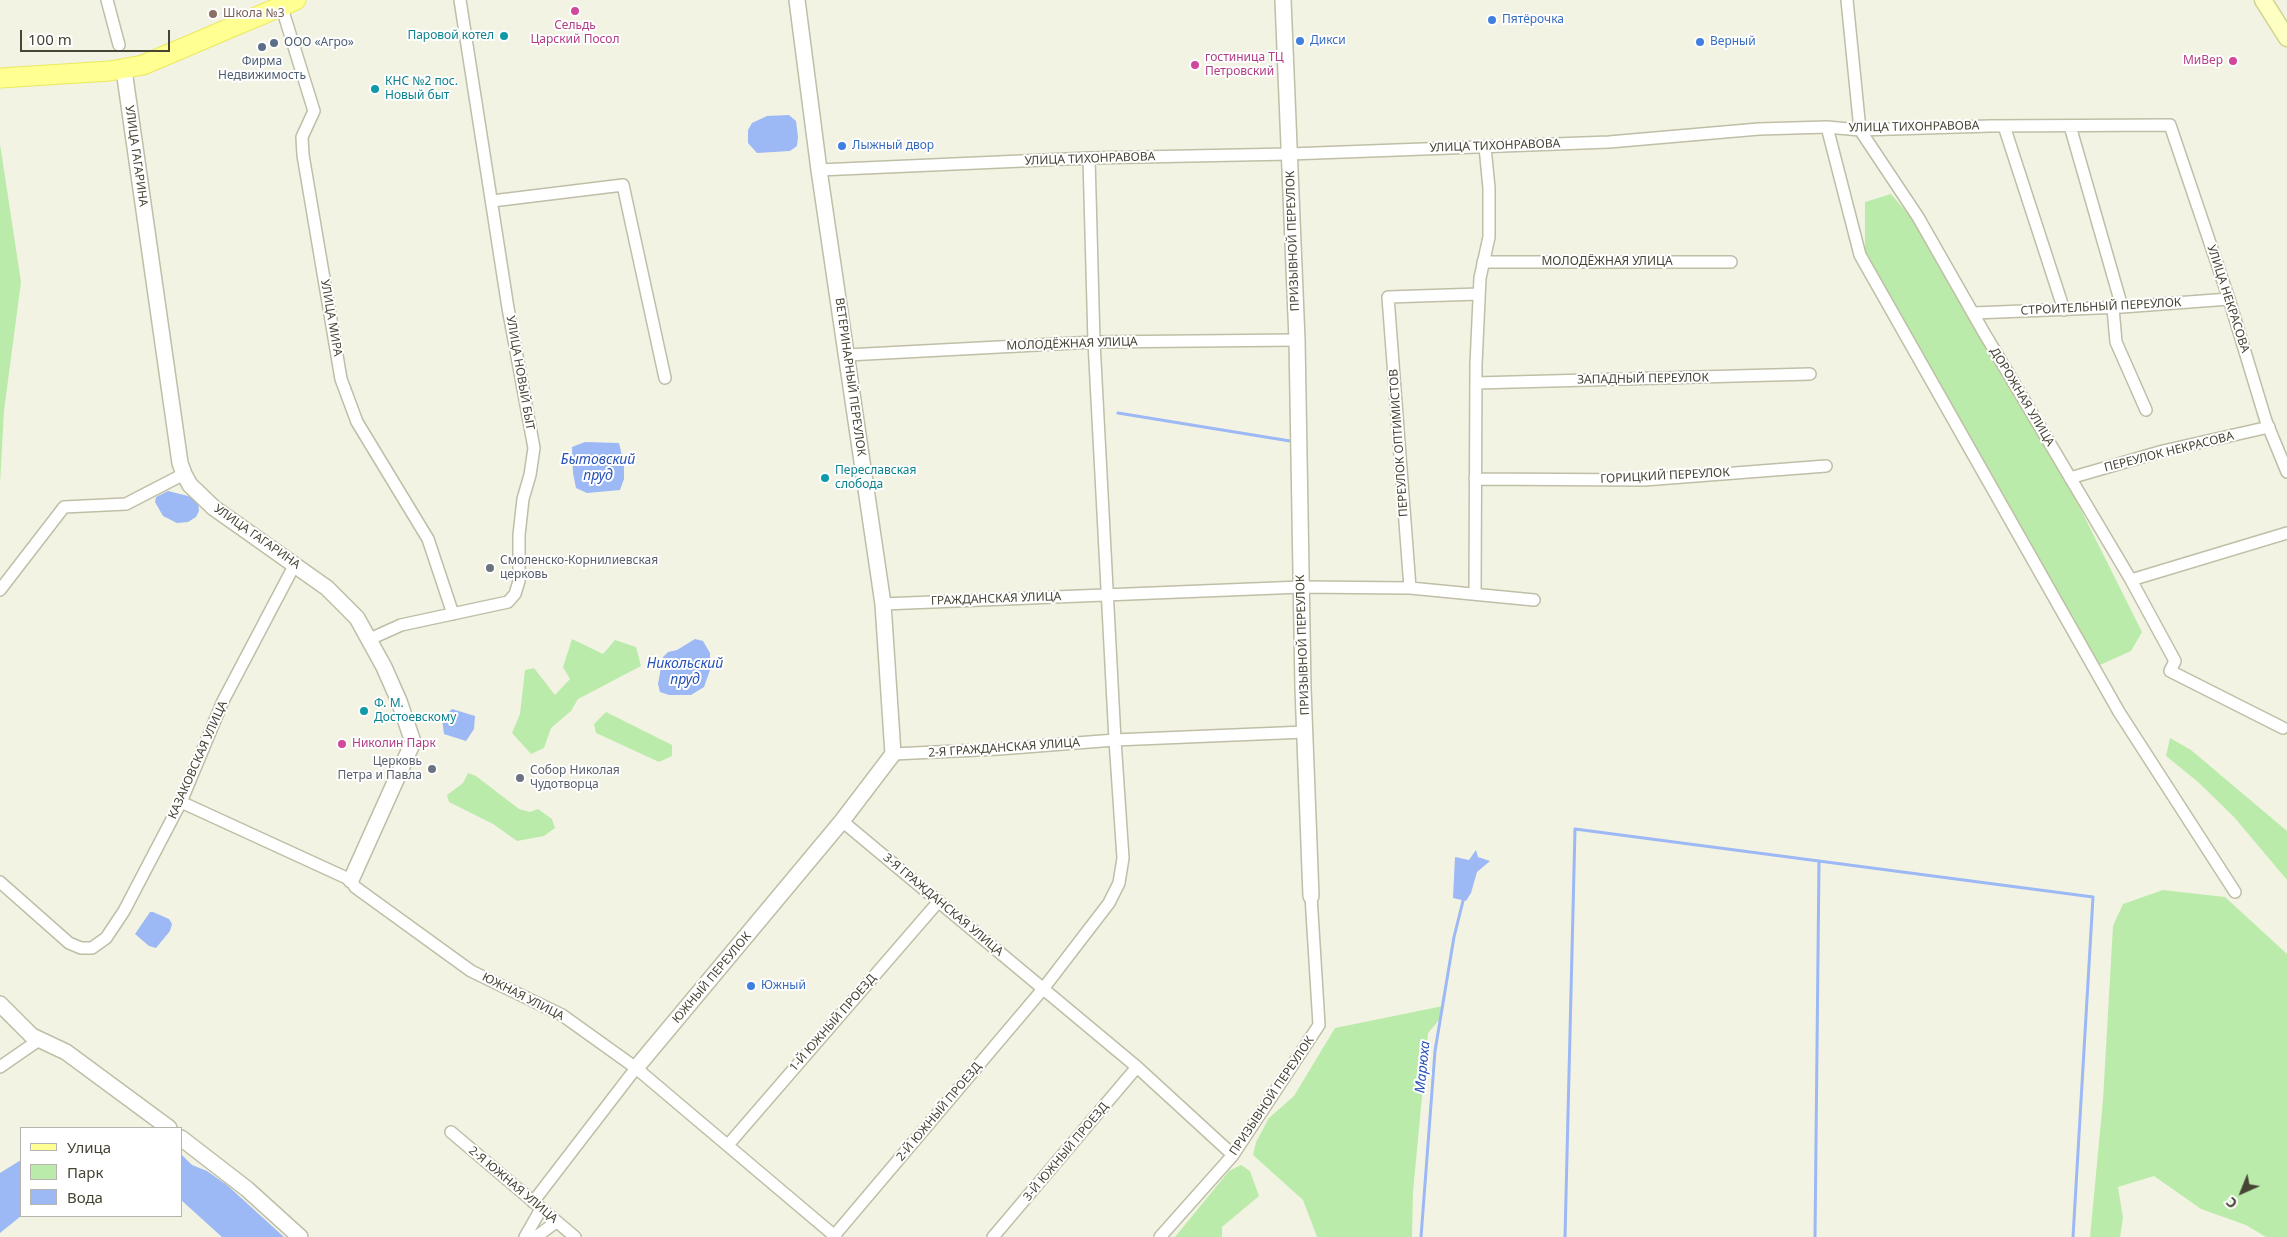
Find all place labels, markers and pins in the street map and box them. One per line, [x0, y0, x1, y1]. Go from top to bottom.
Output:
marker: Сельдь Царский Посол [569, 5, 581, 17]
place label: Школа №3 [223, 7, 285, 21]
marker: Школа №3 [207, 8, 219, 20]
place label: Пятёрочка [1502, 13, 1564, 27]
marker: Пятёрочка [1486, 14, 1498, 26]
place label: Сельдь Царский Посол [530, 19, 620, 47]
place label: Паровой котел [407, 29, 494, 43]
marker: Паровой котел [498, 30, 510, 42]
place label: Дикси [1310, 34, 1346, 48]
marker: Дикси [1294, 35, 1306, 47]
place label: Верный [1710, 35, 1756, 49]
place label: ООО «Агро» [284, 36, 354, 50]
marker: Верный [1694, 36, 1706, 48]
marker: ООО «Агро» [268, 37, 280, 49]
marker: Фирма Недвижимость [256, 41, 268, 53]
place label: гостиница ТЦ Петровский [1205, 51, 1284, 79]
place label: МиВер [2183, 54, 2223, 68]
place label: Фирма Недвижимость [218, 55, 306, 83]
marker: МиВер [2227, 55, 2239, 67]
marker: гостиница ТЦ Петровский [1189, 59, 1201, 71]
place label: КНС №2 пос. Новый быт [385, 75, 458, 103]
marker: КНС №2 пос. Новый быт [369, 83, 381, 95]
place label: Лыжный двор [852, 139, 934, 153]
marker: Лыжный двор [836, 140, 848, 152]
place label: Переславская слобода [835, 464, 916, 492]
marker: Переславская слобода [819, 472, 831, 484]
place label: Смоленско-Корнилиевская церковь [500, 554, 658, 582]
marker: Смоленско-Корнилиевская церковь [484, 562, 496, 574]
place label: Ф. М. Достоевскому [374, 697, 456, 725]
marker: Ф. М. Достоевскому [358, 705, 370, 717]
place label: Николин Парк [352, 737, 436, 751]
marker: Николин Парк [336, 738, 348, 750]
place label: Церковь Петра и Павла [338, 755, 422, 783]
marker: Церковь Петра и Павла [426, 763, 438, 775]
place label: Собор Николая Чудотворца [530, 764, 620, 792]
marker: Собор Николая Чудотворца [514, 772, 526, 784]
place label: Южный [761, 979, 806, 993]
marker: Южный [745, 980, 757, 992]

